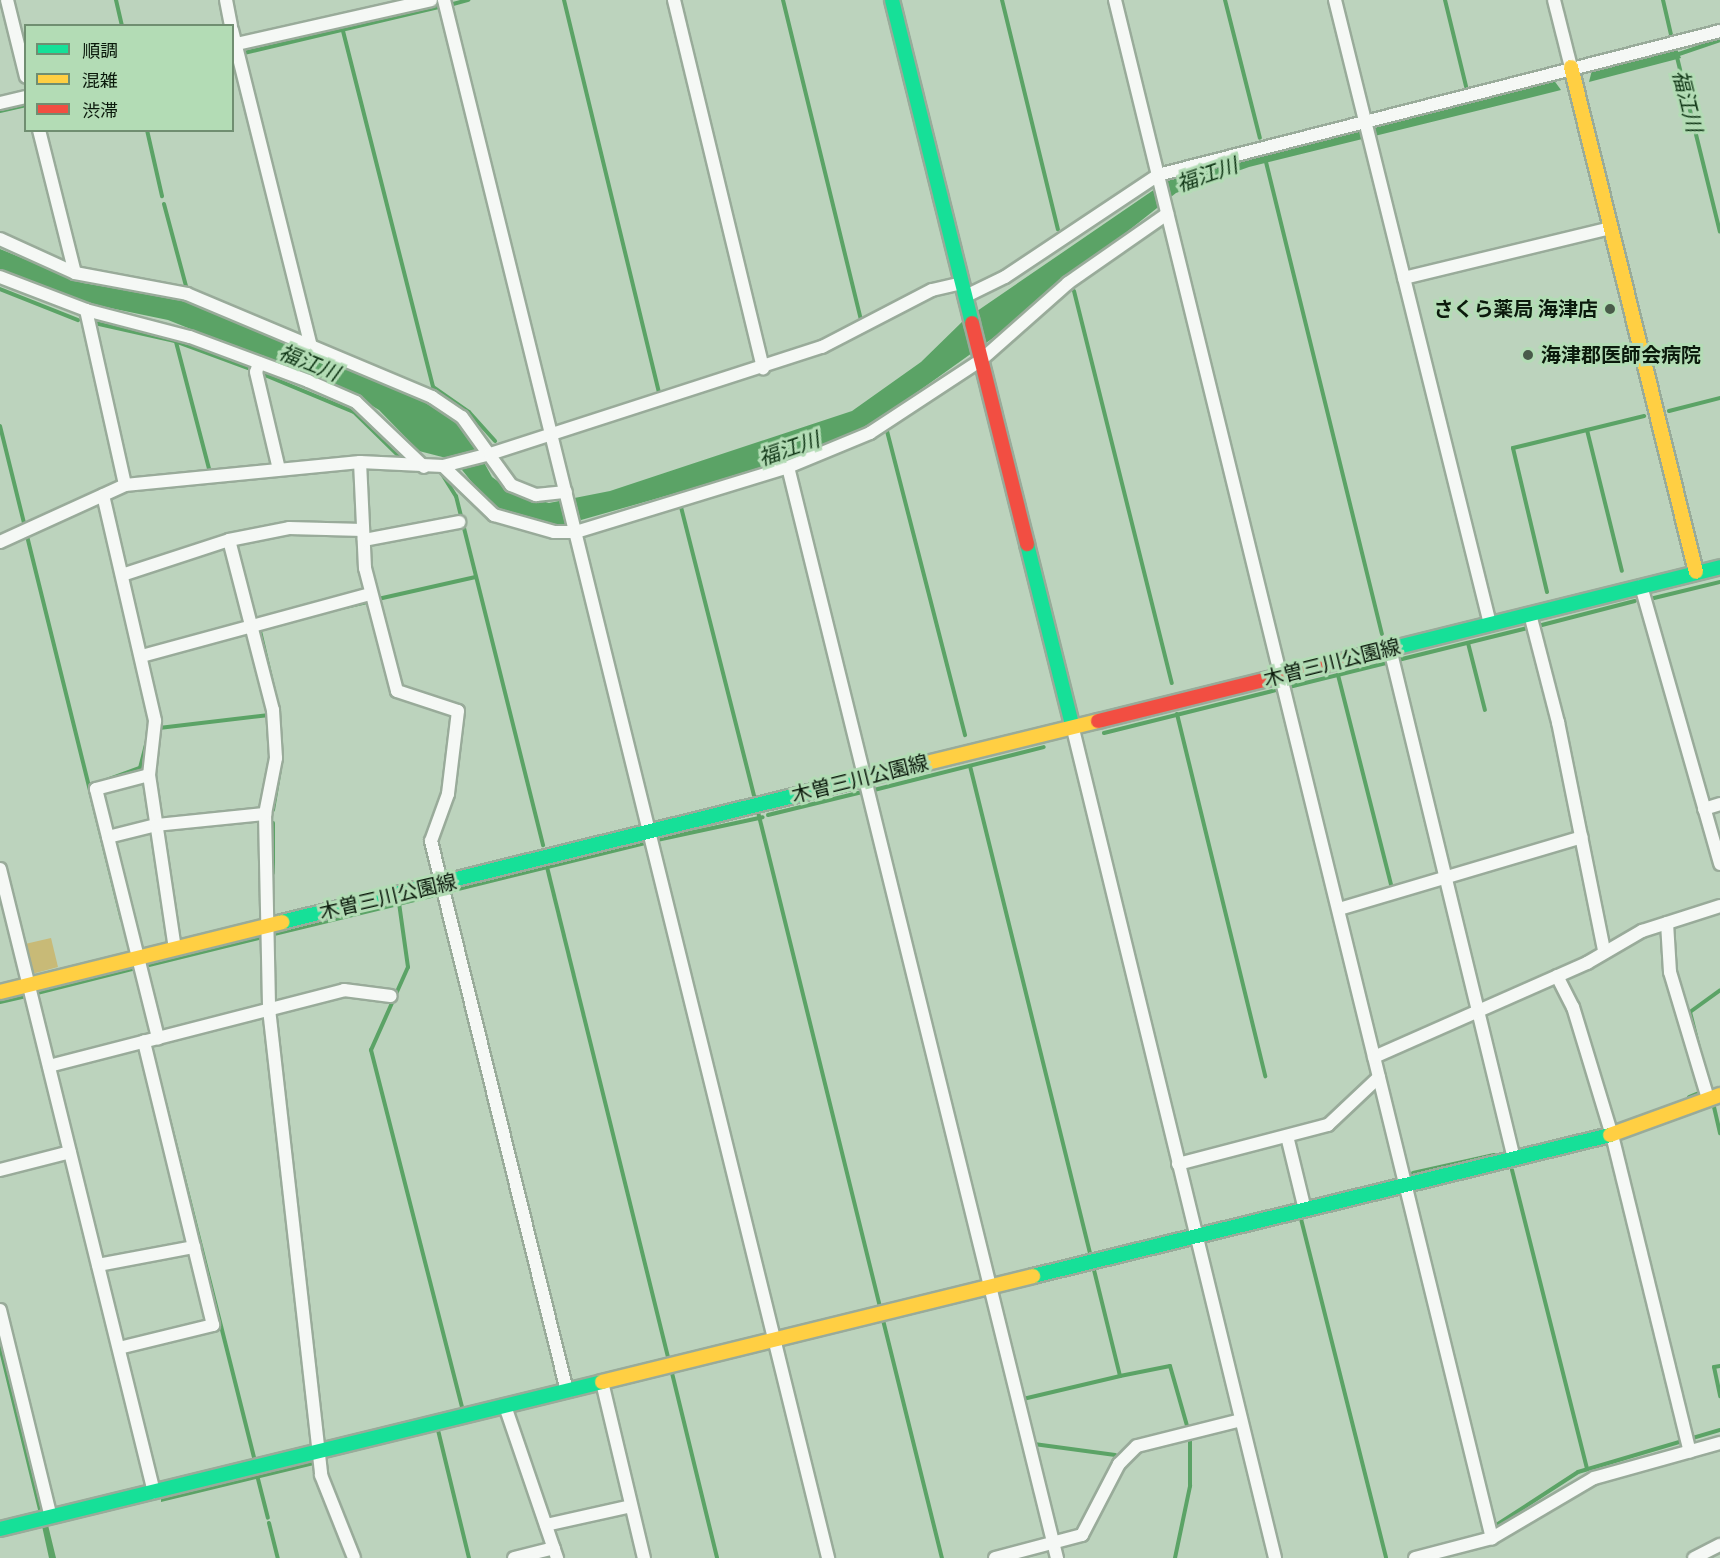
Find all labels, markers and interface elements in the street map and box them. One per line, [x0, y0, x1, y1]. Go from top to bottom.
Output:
legend [24, 24, 234, 132]
text: 順調 [82, 40, 118, 62]
water label: 福江川 [1667, 67, 1707, 135]
text: 混雑 [82, 70, 118, 92]
text: 渋滞 [82, 100, 118, 122]
water label: 福江川 [1173, 153, 1241, 197]
place label: さくら薬局 海津店 [1434, 297, 1598, 321]
marker: さくら薬局 海津店 [1603, 302, 1617, 316]
water label: 福江川 [275, 340, 343, 386]
place label: 海津郡医師会病院 [1541, 343, 1701, 367]
marker: 海津郡医師会病院 [1519, 346, 1537, 364]
water label: 福江川 [755, 427, 823, 471]
street label: 木曽三川公園線 [1261, 634, 1403, 692]
street label: 木曽三川公園線 [789, 750, 931, 808]
street label: 木曽三川公園線 [317, 870, 459, 924]

